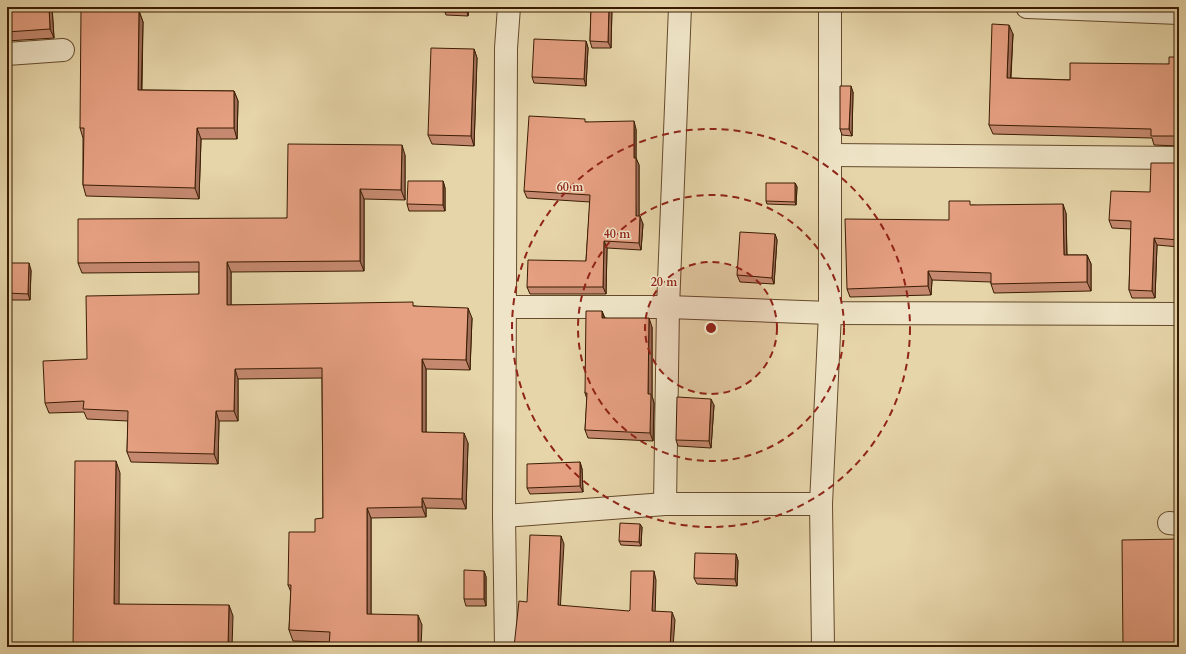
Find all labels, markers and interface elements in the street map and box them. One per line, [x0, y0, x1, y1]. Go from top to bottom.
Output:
text: 60 m [557, 179, 584, 195]
text: 40 m [604, 226, 631, 242]
text: 20 m [651, 274, 678, 290]
centre of rings [704, 321, 718, 335]

